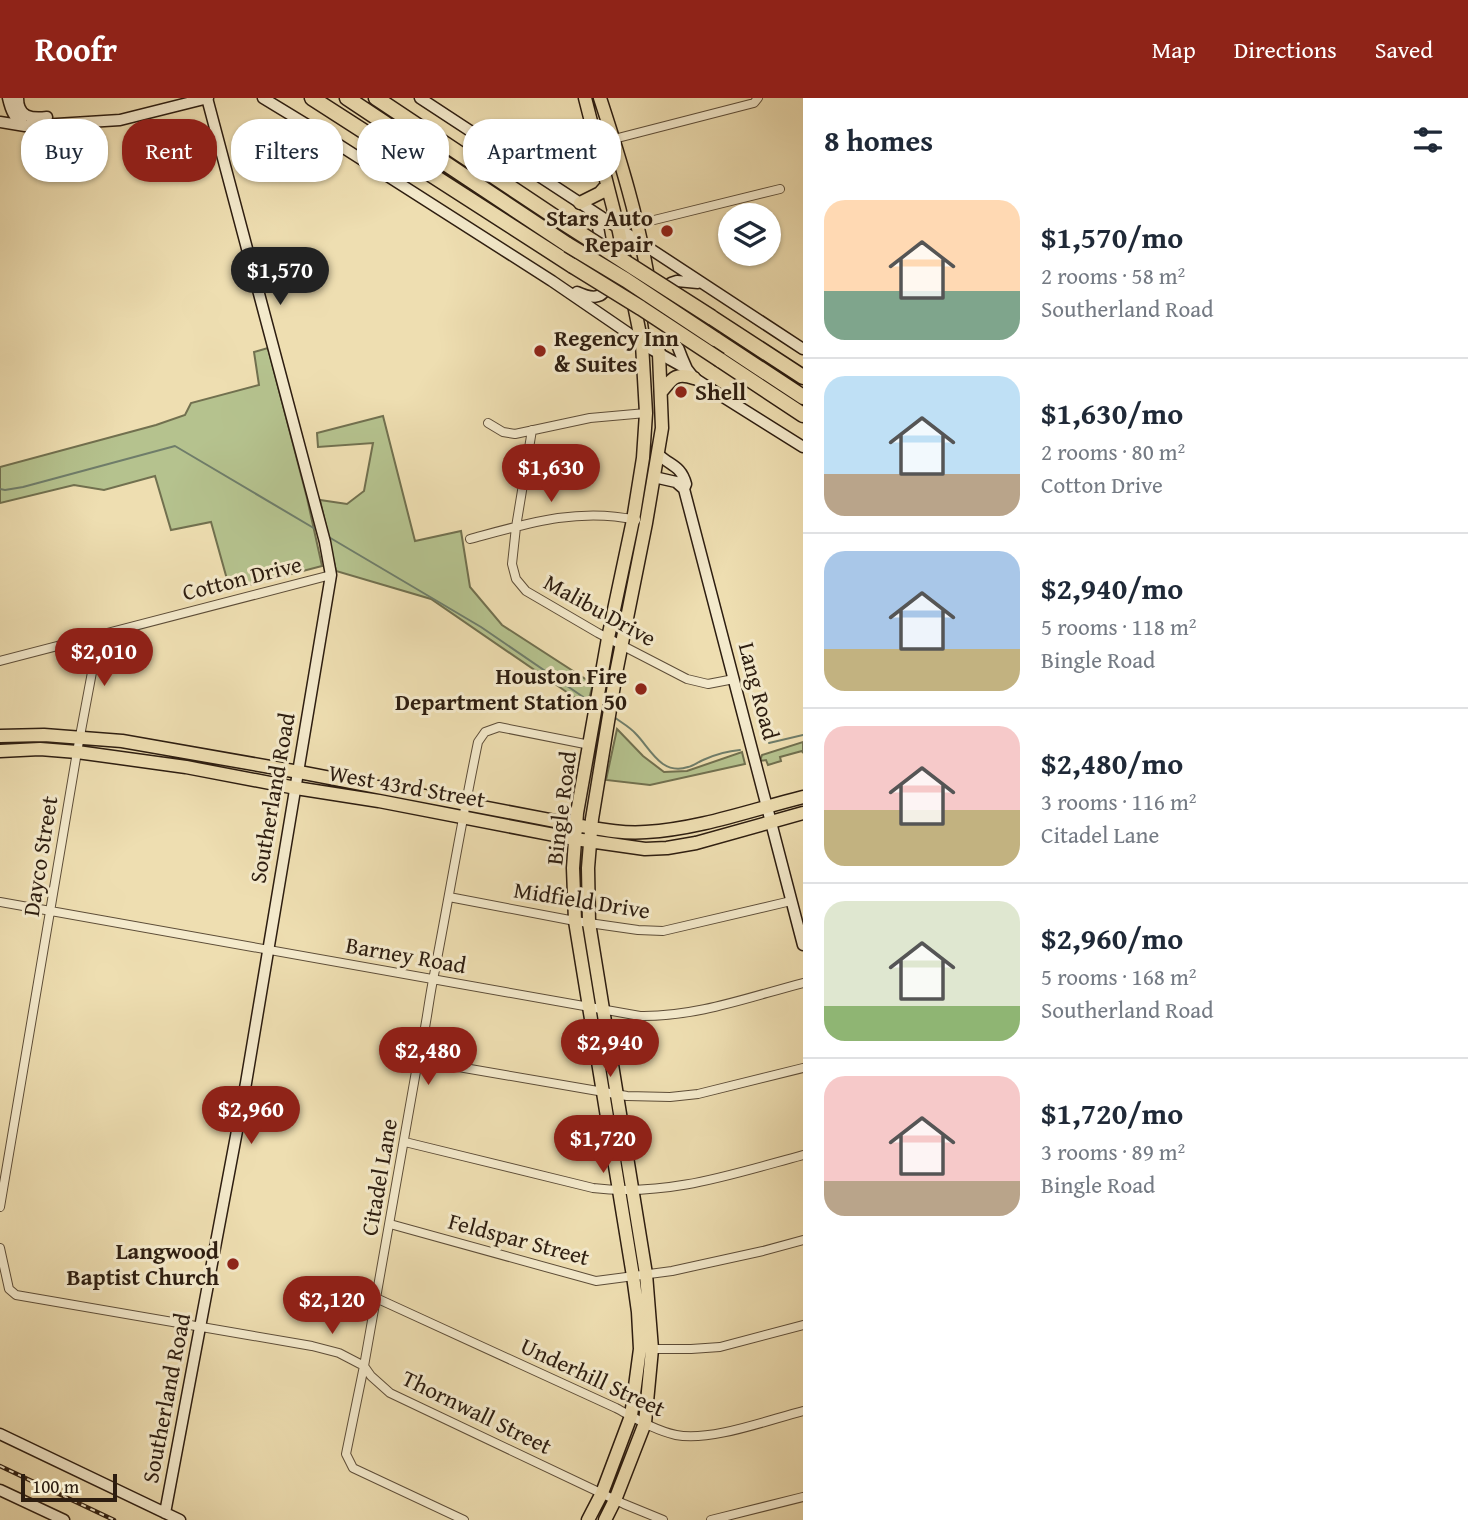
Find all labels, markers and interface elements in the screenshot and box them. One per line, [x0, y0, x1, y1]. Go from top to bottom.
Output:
text: Roofr [35, 25, 117, 73]
text: Map [1152, 32, 1196, 67]
text: Directions [1234, 32, 1337, 67]
text: Saved [1375, 32, 1433, 67]
text: 8 homes [824, 118, 933, 162]
chip: Buy [21, 119, 108, 182]
chip: Rent [122, 119, 217, 182]
chip: Filters [231, 119, 343, 182]
chip: New [357, 119, 449, 182]
chip: Apartment [463, 119, 621, 182]
icon: filters [1409, 121, 1447, 159]
place label: Stars Auto Repair [546, 201, 653, 260]
map controls [718, 203, 781, 266]
button: layers [718, 203, 781, 266]
text: $1,570/mo [1041, 215, 1183, 259]
marker: Stars Auto Repair [659, 223, 675, 239]
icon: home [880, 228, 964, 312]
pin: $1,570 [223, 248, 337, 307]
text: $1,570 [247, 253, 313, 286]
text: 2 rooms · 58 m² [1041, 259, 1185, 292]
text: Southerland Road [1041, 292, 1213, 325]
place label: Regency Inn & Suites [554, 321, 679, 380]
marker: Regency Inn & Suites [532, 343, 548, 359]
place label: Shell [695, 375, 746, 408]
marker: Shell [673, 384, 689, 400]
text: $1,630/mo [1041, 391, 1183, 435]
icon: home [880, 404, 964, 488]
text: 2 rooms · 80 m² [1041, 435, 1185, 468]
pin: $1,630 [494, 444, 608, 504]
text: $1,630 [518, 450, 584, 483]
text: Cotton Drive [1041, 468, 1163, 501]
street label: Cotton Drive [179, 547, 305, 608]
street label: Malibu Drive [538, 565, 662, 654]
text: $2,940/mo [1041, 566, 1183, 610]
icon: home [880, 579, 964, 663]
text: 5 rooms · 118 m² [1041, 610, 1196, 643]
pin: $2,010 [47, 628, 161, 688]
text: $2,010 [71, 634, 137, 667]
street label: Lang Road [731, 638, 788, 744]
text: Bingle Road [1041, 643, 1155, 676]
place label: Houston Fire Department Station 50 [395, 659, 627, 718]
marker: Houston Fire Department Station 50 [633, 681, 649, 697]
street label: Southerland Road [240, 709, 303, 886]
text: $2,480/mo [1041, 741, 1183, 785]
street label: Bingle Road [537, 748, 584, 867]
icon: home [880, 754, 964, 838]
street label: West 43rd Street [326, 755, 488, 816]
text: 3 rooms · 116 m² [1041, 785, 1196, 818]
street label: Dayco Street [14, 793, 65, 918]
text: Citadel Lane [1041, 818, 1159, 851]
street label: Midfield Drive [512, 872, 653, 927]
text: $2,960/mo [1041, 916, 1183, 960]
street label: Barney Road [343, 928, 470, 981]
icon: home [880, 929, 964, 1013]
text: 5 rooms · 168 m² [1041, 960, 1196, 993]
text: Southerland Road [1041, 993, 1213, 1026]
pin: $2,940 [553, 1020, 667, 1079]
text: $2,940 [577, 1025, 643, 1058]
pin: $2,480 [371, 1028, 485, 1087]
text: $2,480 [395, 1033, 461, 1066]
pin: $2,960 [194, 1086, 308, 1146]
text: $1,720/mo [1041, 1091, 1183, 1135]
text: $2,960 [218, 1092, 284, 1125]
icon: home [880, 1104, 964, 1188]
street label: Citadel Lane [352, 1116, 405, 1238]
pin: $1,720 [546, 1116, 660, 1175]
text: $1,720 [570, 1121, 636, 1154]
text: 3 rooms · 89 m² [1041, 1135, 1185, 1168]
text: Bingle Road [1041, 1168, 1155, 1201]
street label: Feldspar Street [445, 1204, 593, 1273]
place label: Langwood Baptist Church [67, 1234, 220, 1293]
marker: Langwood Baptist Church [225, 1256, 241, 1272]
pin: $2,120 [275, 1276, 389, 1336]
text: $2,120 [299, 1282, 365, 1315]
street label: Southerland Road [133, 1309, 198, 1486]
street label: Underhill Street [515, 1329, 671, 1424]
street label: Thornwall Street [397, 1361, 558, 1462]
scale bar [21, 1471, 117, 1503]
text: 100 m [32, 1472, 79, 1500]

